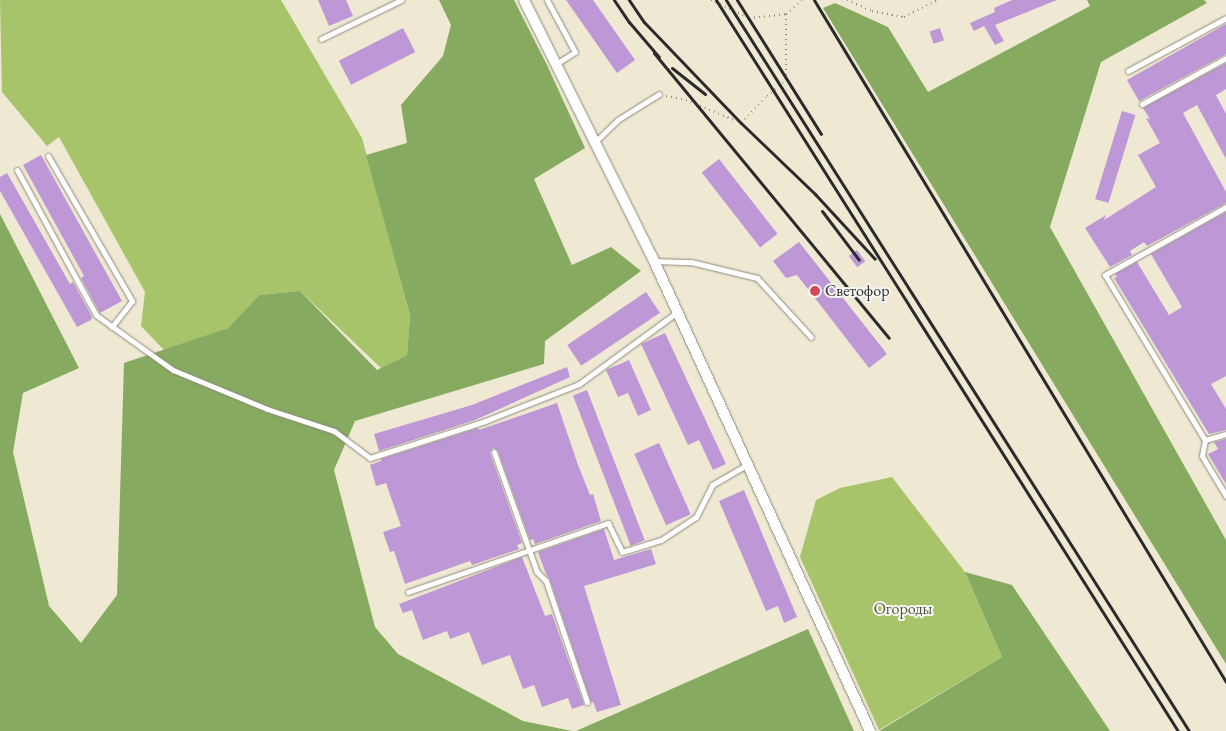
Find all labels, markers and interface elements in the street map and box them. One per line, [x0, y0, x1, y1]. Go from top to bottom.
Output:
place label: Светофор [825, 281, 889, 301]
marker: Светофор [809, 285, 821, 297]
park label: Огороды [874, 599, 932, 619]

